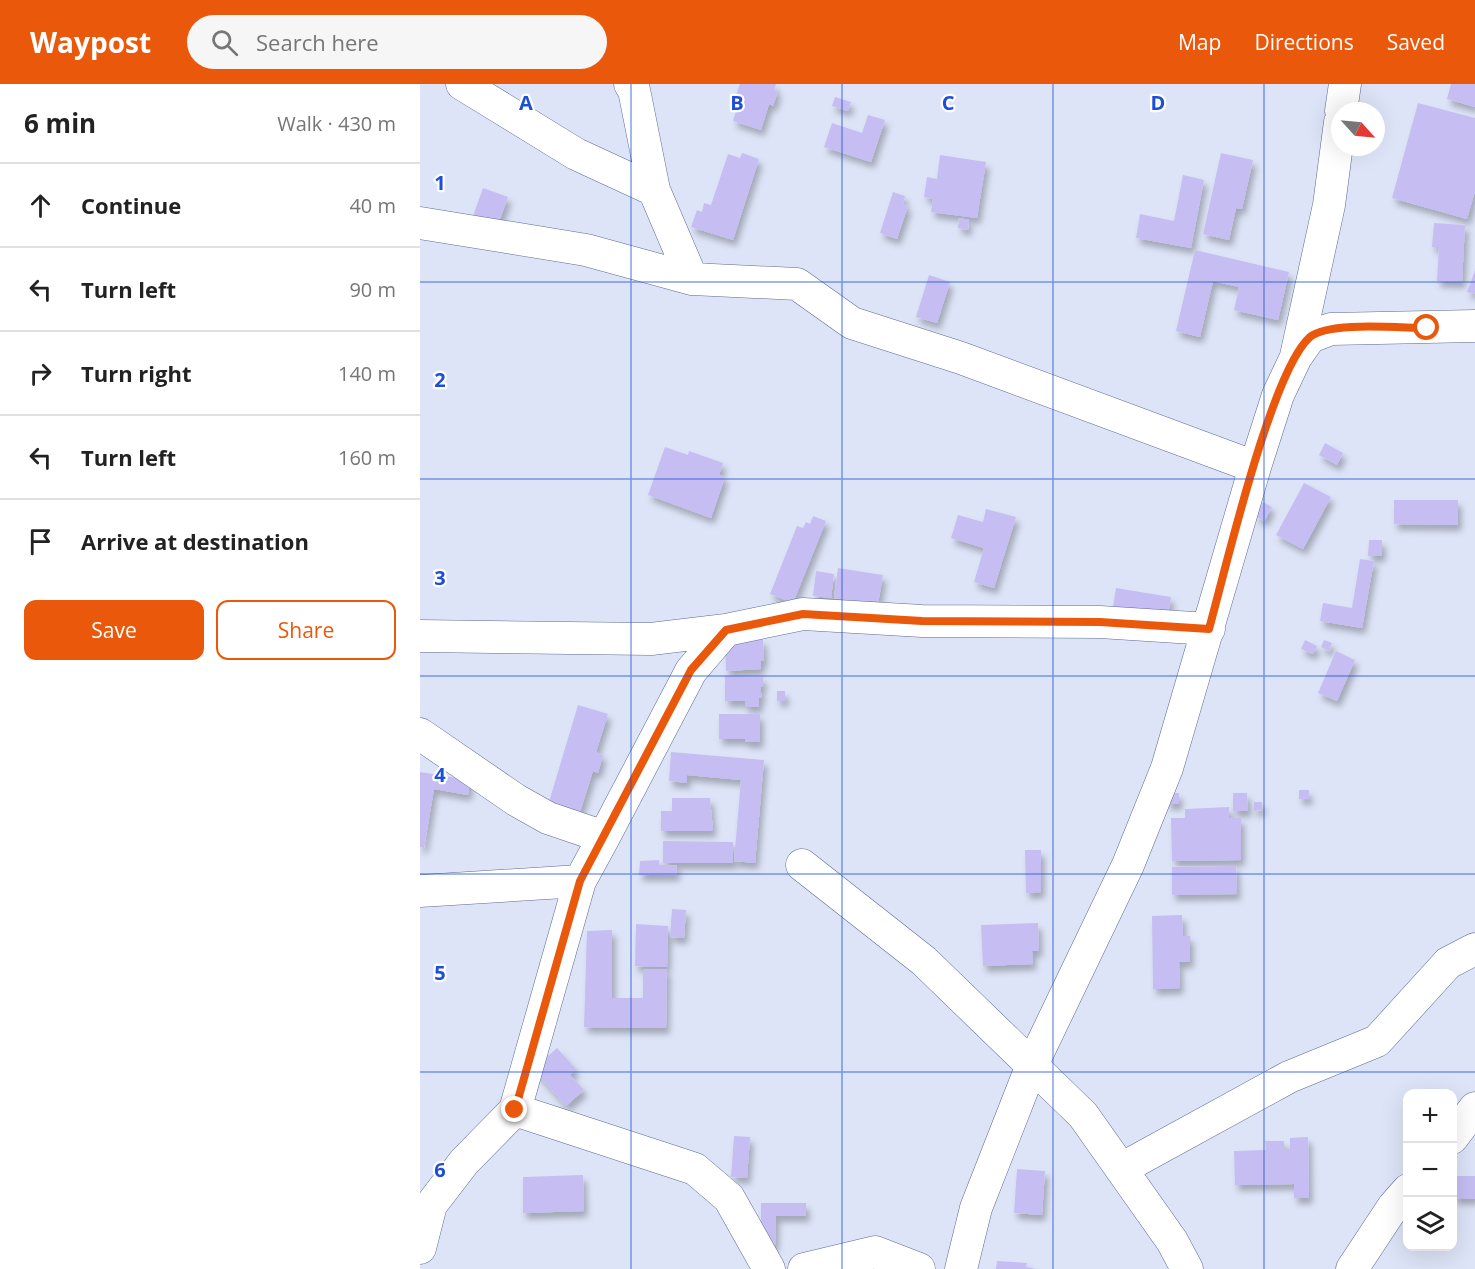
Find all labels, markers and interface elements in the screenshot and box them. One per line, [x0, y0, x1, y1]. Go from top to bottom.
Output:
search box [187, 15, 607, 69]
text: Waypost [30, 23, 151, 61]
icon: search [208, 26, 241, 59]
text: Search here [256, 27, 379, 57]
text: Map [1178, 28, 1221, 56]
text: Directions [1254, 28, 1354, 56]
text: Saved [1387, 28, 1445, 56]
text: A [519, 89, 533, 116]
text: B [730, 89, 744, 116]
text: C [942, 89, 955, 116]
text: D [1151, 89, 1165, 116]
north arrow [1331, 102, 1385, 156]
text: 6 min [24, 105, 96, 141]
text: Walk · 430 m [277, 110, 396, 137]
text: 1 [434, 169, 446, 196]
icon: ahead [24, 189, 57, 222]
text: Continue [81, 190, 181, 220]
text: 40 m [349, 192, 396, 219]
icon: left [24, 273, 57, 306]
text: Turn left [81, 274, 176, 304]
text: 90 m [349, 276, 396, 303]
route start [1413, 314, 1439, 340]
icon: right [24, 357, 57, 390]
text: Turn right [81, 358, 192, 388]
text: 140 m [338, 360, 396, 387]
text: 2 [434, 366, 446, 393]
icon: left [24, 441, 57, 474]
text: Turn left [81, 442, 176, 472]
text: 160 m [338, 444, 396, 471]
icon: arrive [24, 525, 57, 558]
text: Arrive at destination [81, 526, 309, 556]
text: 3 [434, 564, 446, 591]
button: Save [24, 600, 204, 660]
button: Share [216, 600, 396, 660]
text: 4 [434, 761, 446, 788]
text: 5 [434, 959, 446, 986]
map controls [1403, 1089, 1457, 1251]
button: + [1403, 1089, 1457, 1143]
route end [501, 1096, 527, 1122]
button: − [1403, 1143, 1457, 1197]
text: 6 [434, 1156, 446, 1183]
button: layers [1403, 1197, 1457, 1251]

